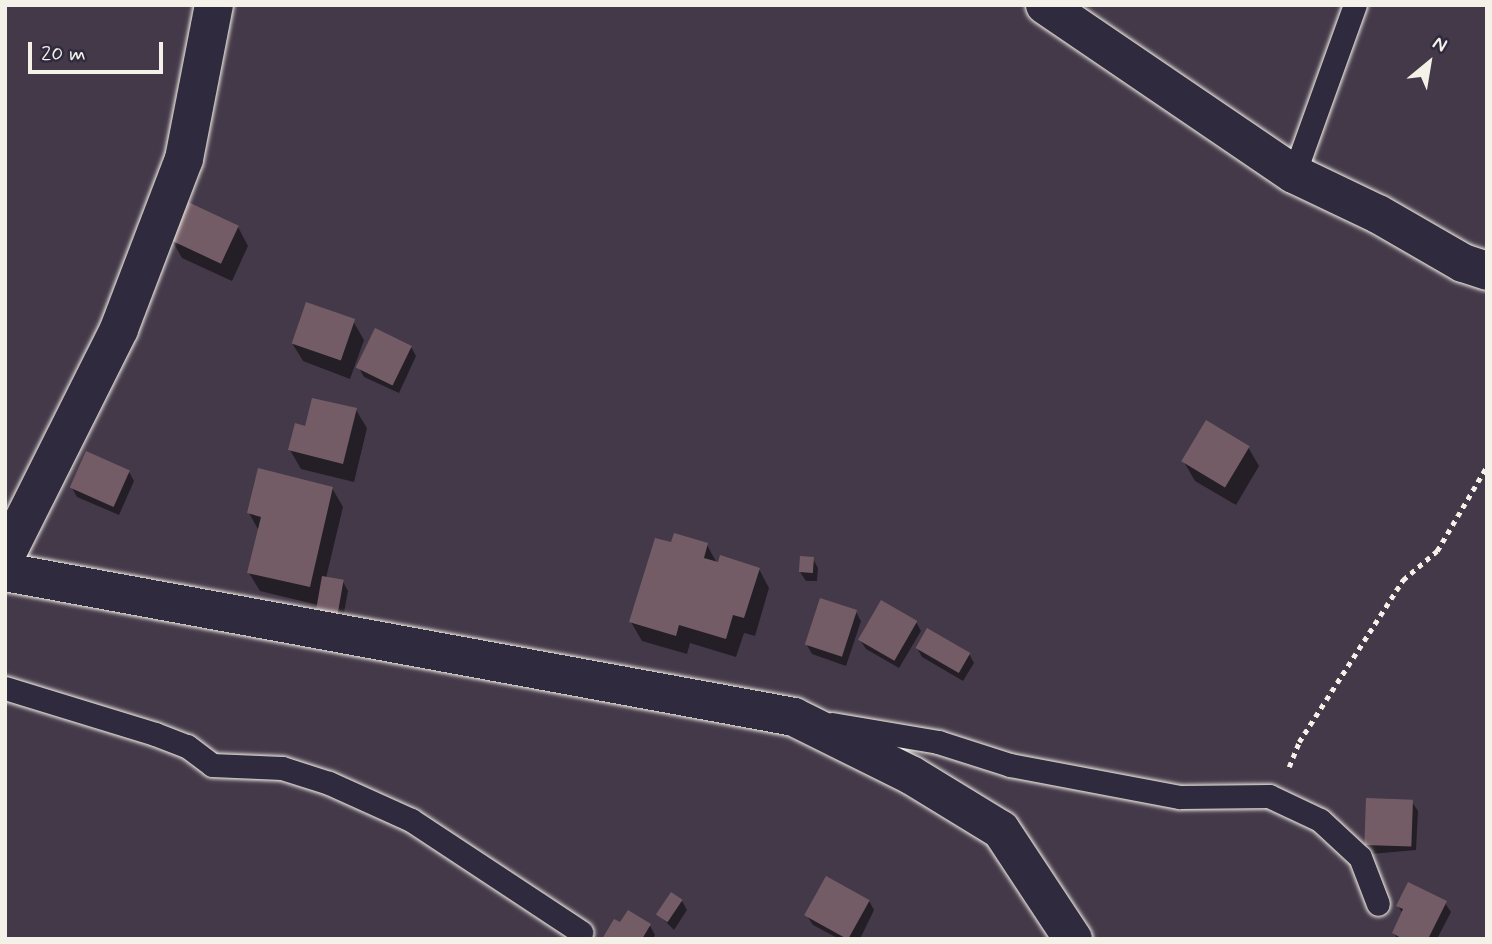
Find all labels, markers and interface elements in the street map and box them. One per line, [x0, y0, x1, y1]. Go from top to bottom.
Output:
scale bar [32, 28, 166, 72]
north arrow [1394, 28, 1464, 98]
text: N [1428, 30, 1451, 58]
text: 20 m [41, 40, 86, 68]

